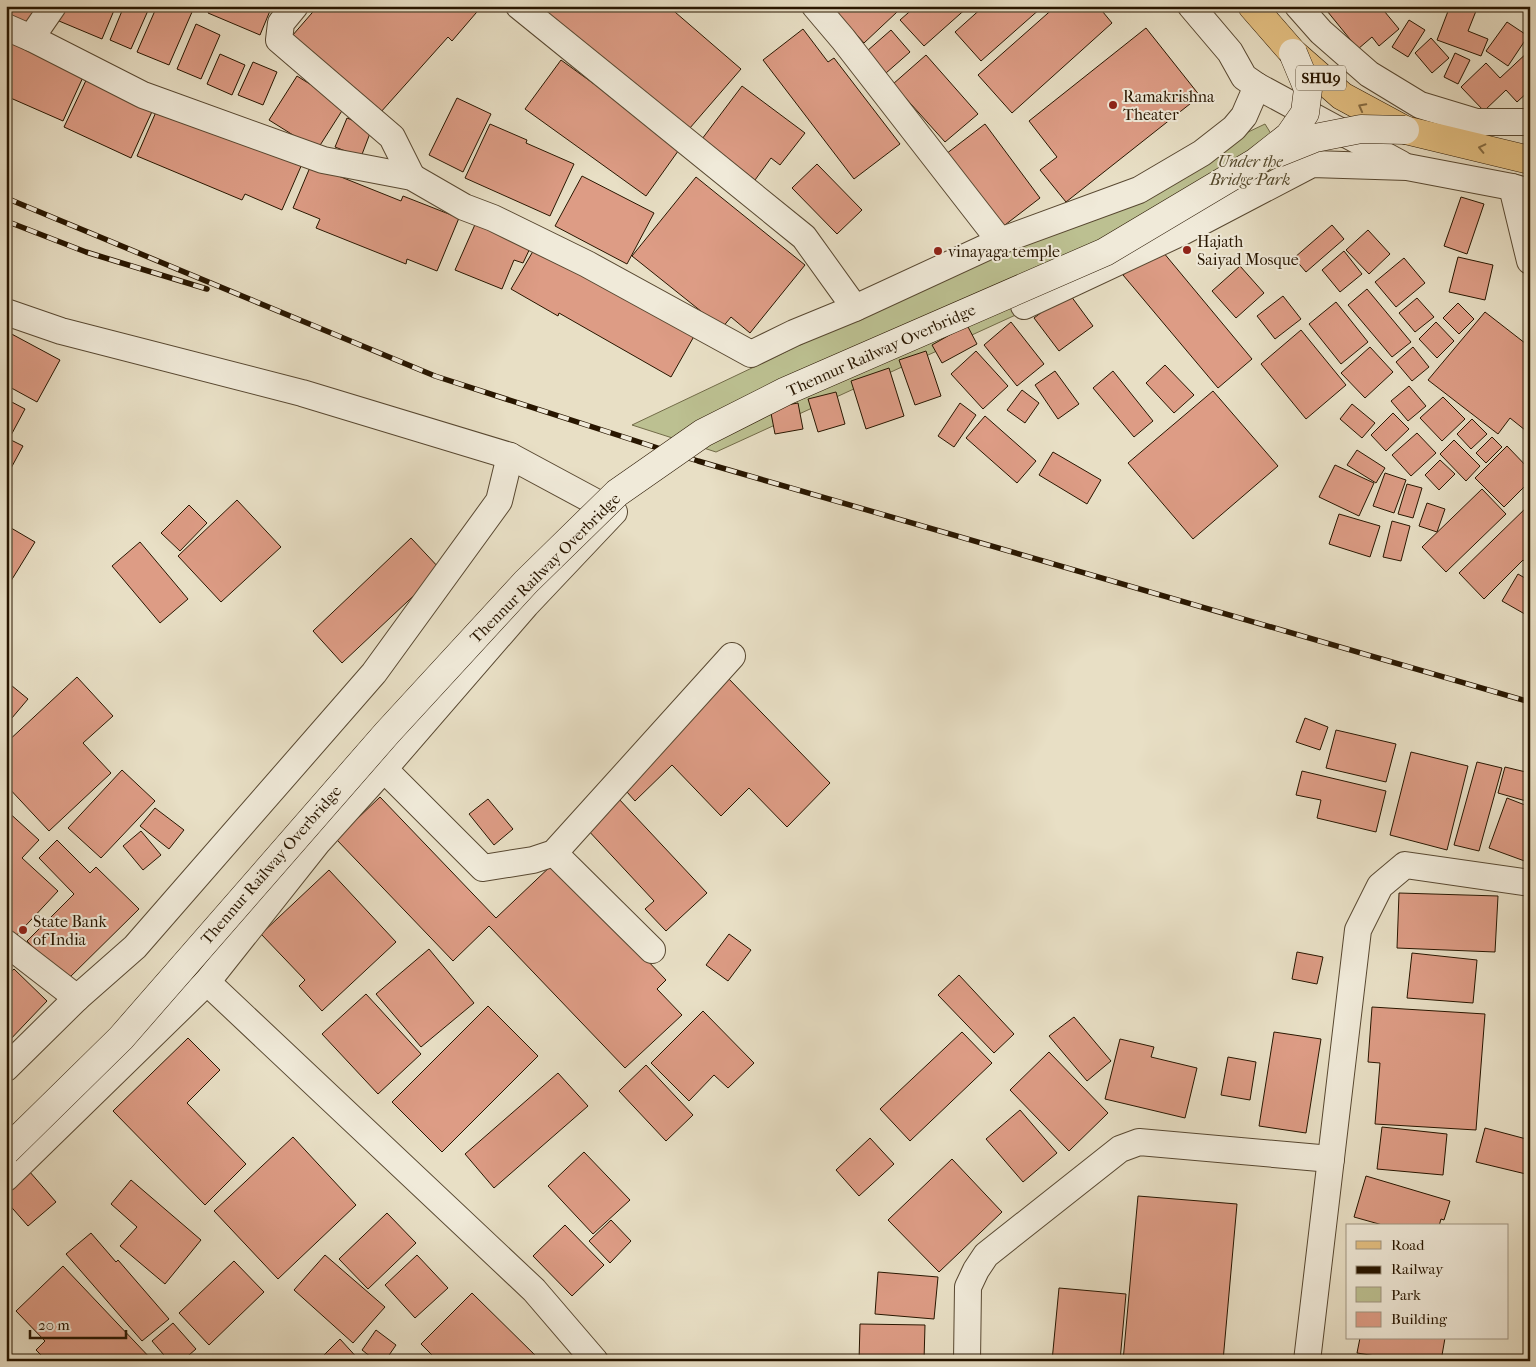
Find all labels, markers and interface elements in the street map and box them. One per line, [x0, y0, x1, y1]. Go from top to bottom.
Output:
road number: SHU9 [1296, 66, 1346, 90]
place label: Ramakrishna Theater [1123, 87, 1215, 124]
marker: Ramakrishna Theater [1107, 99, 1119, 111]
one-way arrow [1358, 103, 1367, 113]
one-way arrow [1478, 143, 1487, 154]
park label: Under the Bridge Park [1209, 152, 1290, 189]
place label: Hajath Saiyad Mosque [1197, 232, 1299, 269]
place label: vinayaga temple [948, 242, 1060, 261]
marker: Hajath Saiyad Mosque [1181, 244, 1193, 256]
marker: vinayaga temple [932, 245, 944, 257]
street label: Thennur Railway Overbridge [784, 300, 978, 400]
street label: Thennur Railway Overbridge [466, 489, 624, 647]
street label: Thennur Railway Overbridge [197, 781, 345, 948]
place label: State Bank of India [33, 912, 108, 949]
marker: State Bank of India [17, 924, 29, 936]
legend [1346, 1224, 1508, 1340]
text: Road [1391, 1236, 1425, 1254]
text: Railway [1391, 1260, 1444, 1278]
text: Park [1391, 1286, 1421, 1304]
scale bar [30, 1307, 126, 1339]
text: Building [1391, 1310, 1448, 1328]
text: 20 m [38, 1316, 70, 1334]

